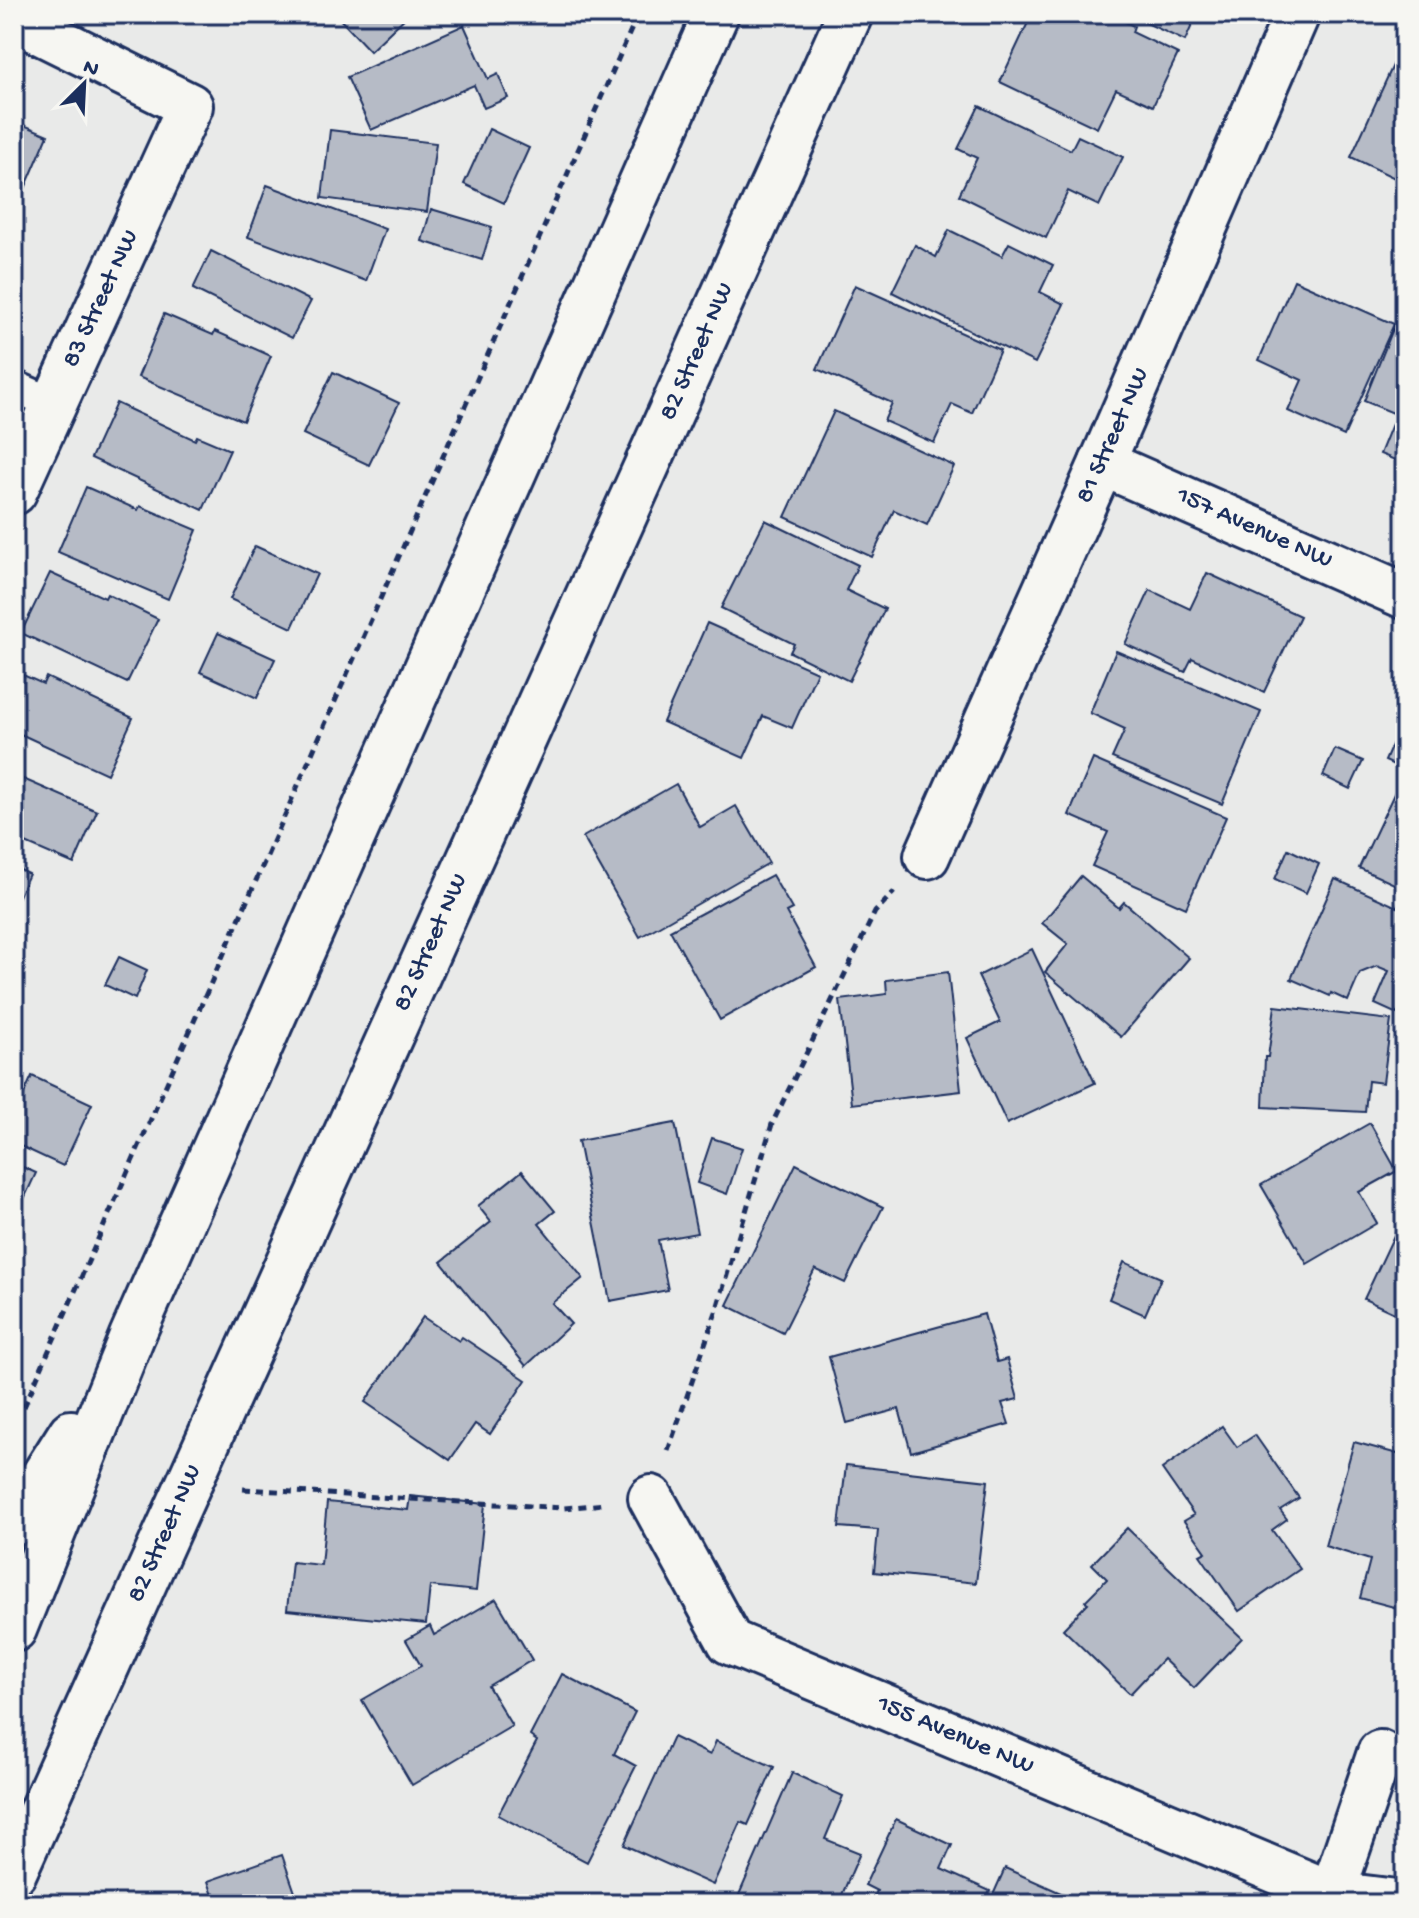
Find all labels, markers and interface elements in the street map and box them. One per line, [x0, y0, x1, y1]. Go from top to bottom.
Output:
north arrow [44, 44, 124, 124]
text: N [79, 55, 102, 84]
street label: 83 Street NW [57, 225, 147, 373]
street label: 82 Street NW [654, 278, 742, 426]
street label: 81 Street NW [1070, 363, 1158, 509]
street label: 157 Avenue NW [1170, 480, 1337, 577]
street label: 82 Street NW [388, 869, 476, 1017]
street label: 82 Street NW [122, 1460, 210, 1608]
street label: 155 Avenue NW [871, 1689, 1038, 1783]

